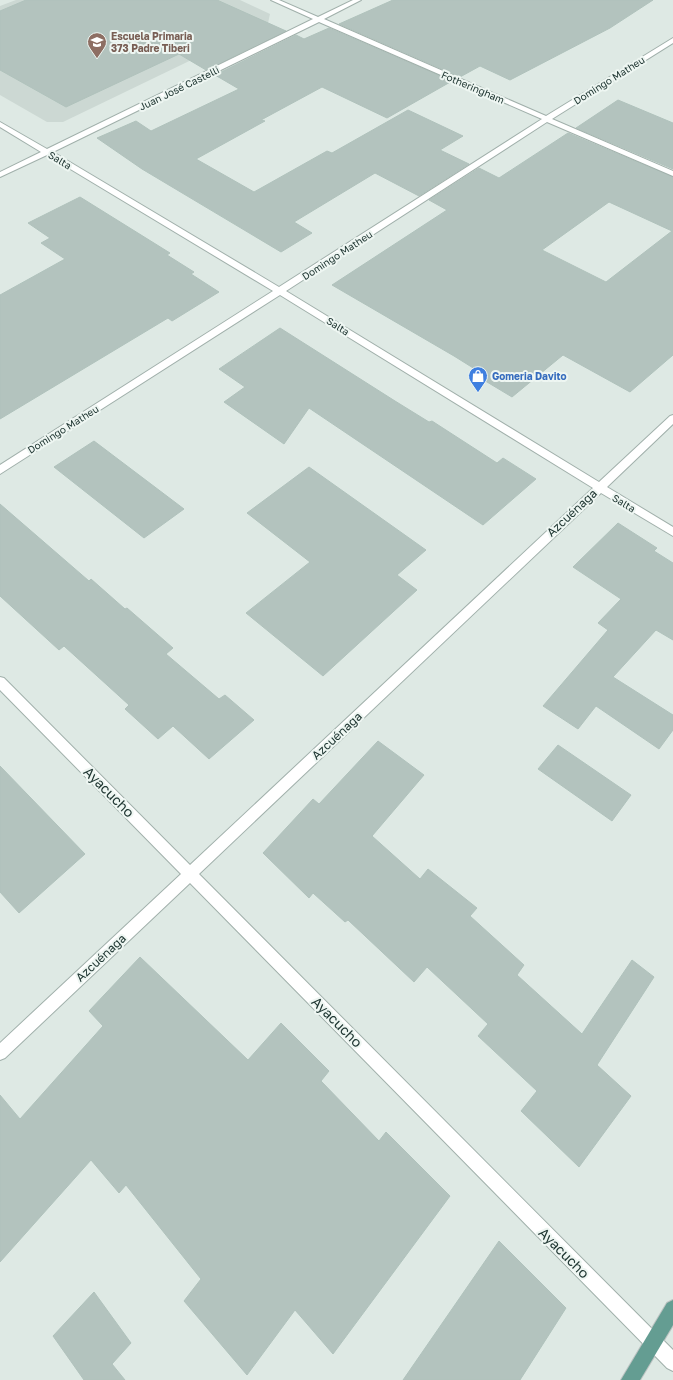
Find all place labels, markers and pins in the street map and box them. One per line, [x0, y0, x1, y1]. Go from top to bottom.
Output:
place label: Escuela Primaria 373 Padre Tiberi [111, 30, 193, 54]
school or university icon: Escuela Primaria 373 Padre Tiberi [86, 31, 108, 59]
shop icon: Gomeria Davito [467, 365, 489, 393]
place label: Gomeria Davito [492, 370, 566, 382]

